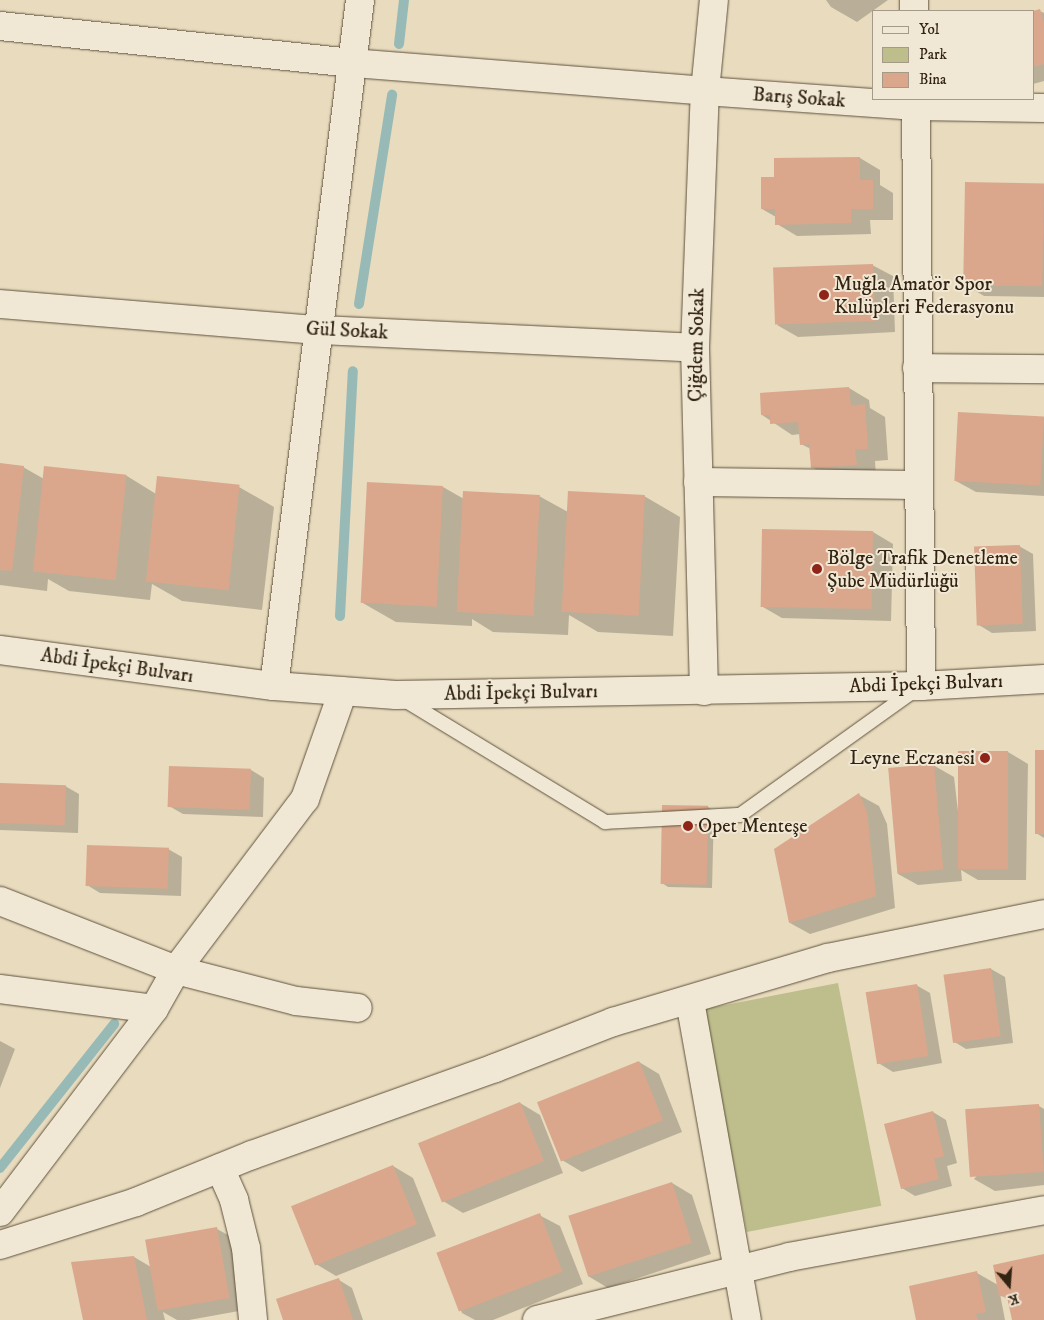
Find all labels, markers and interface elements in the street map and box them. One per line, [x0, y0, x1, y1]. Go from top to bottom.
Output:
legend [872, 10, 1034, 100]
text: Yol [919, 20, 939, 39]
text: Park [919, 45, 947, 64]
text: Bina [919, 70, 947, 89]
street label: Barış Sokak [752, 83, 846, 113]
place label: Muğla Amatör Spor Kulüpleri Federasyonu [834, 272, 1014, 319]
street label: Çiğdem Sokak [684, 288, 710, 402]
marker: Muğla Amatör Spor Kulüpleri Federasyonu [818, 289, 830, 301]
street label: Gül Sokak [305, 317, 389, 345]
place label: Bölge Trafik Denetleme Şube Müdürlüğü [827, 546, 1018, 593]
marker: Bölge Trafik Denetleme Şube Müdürlüğü [811, 563, 823, 575]
street label: Abdi İpekçi Bulvarı [39, 643, 195, 689]
street label: Abdi İpekçi Bulvarı [849, 669, 1003, 699]
street label: Abdi İpekçi Bulvarı [444, 680, 598, 706]
place label: Leyne Eczanesi [849, 746, 975, 770]
marker: Leyne Eczanesi [979, 752, 991, 764]
place label: Opet Menteşe [698, 814, 807, 838]
marker: Opet Menteşe [682, 820, 694, 832]
north arrow [984, 1260, 1034, 1310]
text: K [1006, 1289, 1021, 1309]

